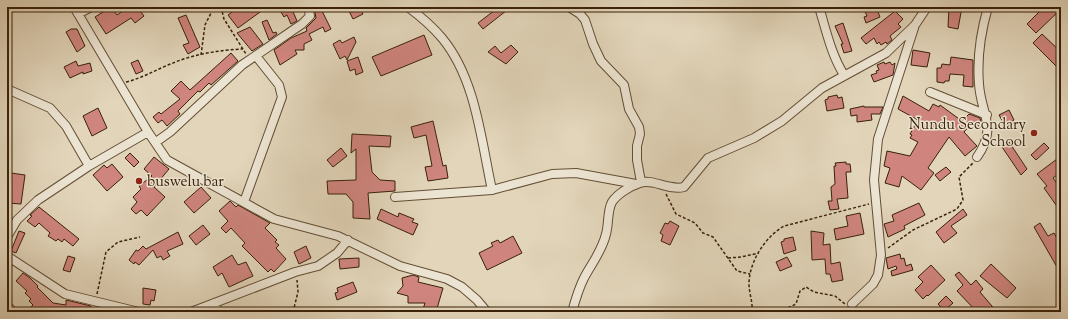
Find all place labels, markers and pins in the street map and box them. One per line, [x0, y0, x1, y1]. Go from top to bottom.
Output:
place label: Nundu Secondary School [909, 115, 1027, 153]
marker: Nundu Secondary School [1029, 128, 1039, 138]
place label: buswelu bar [147, 172, 224, 193]
marker: buswelu bar [134, 176, 144, 186]

